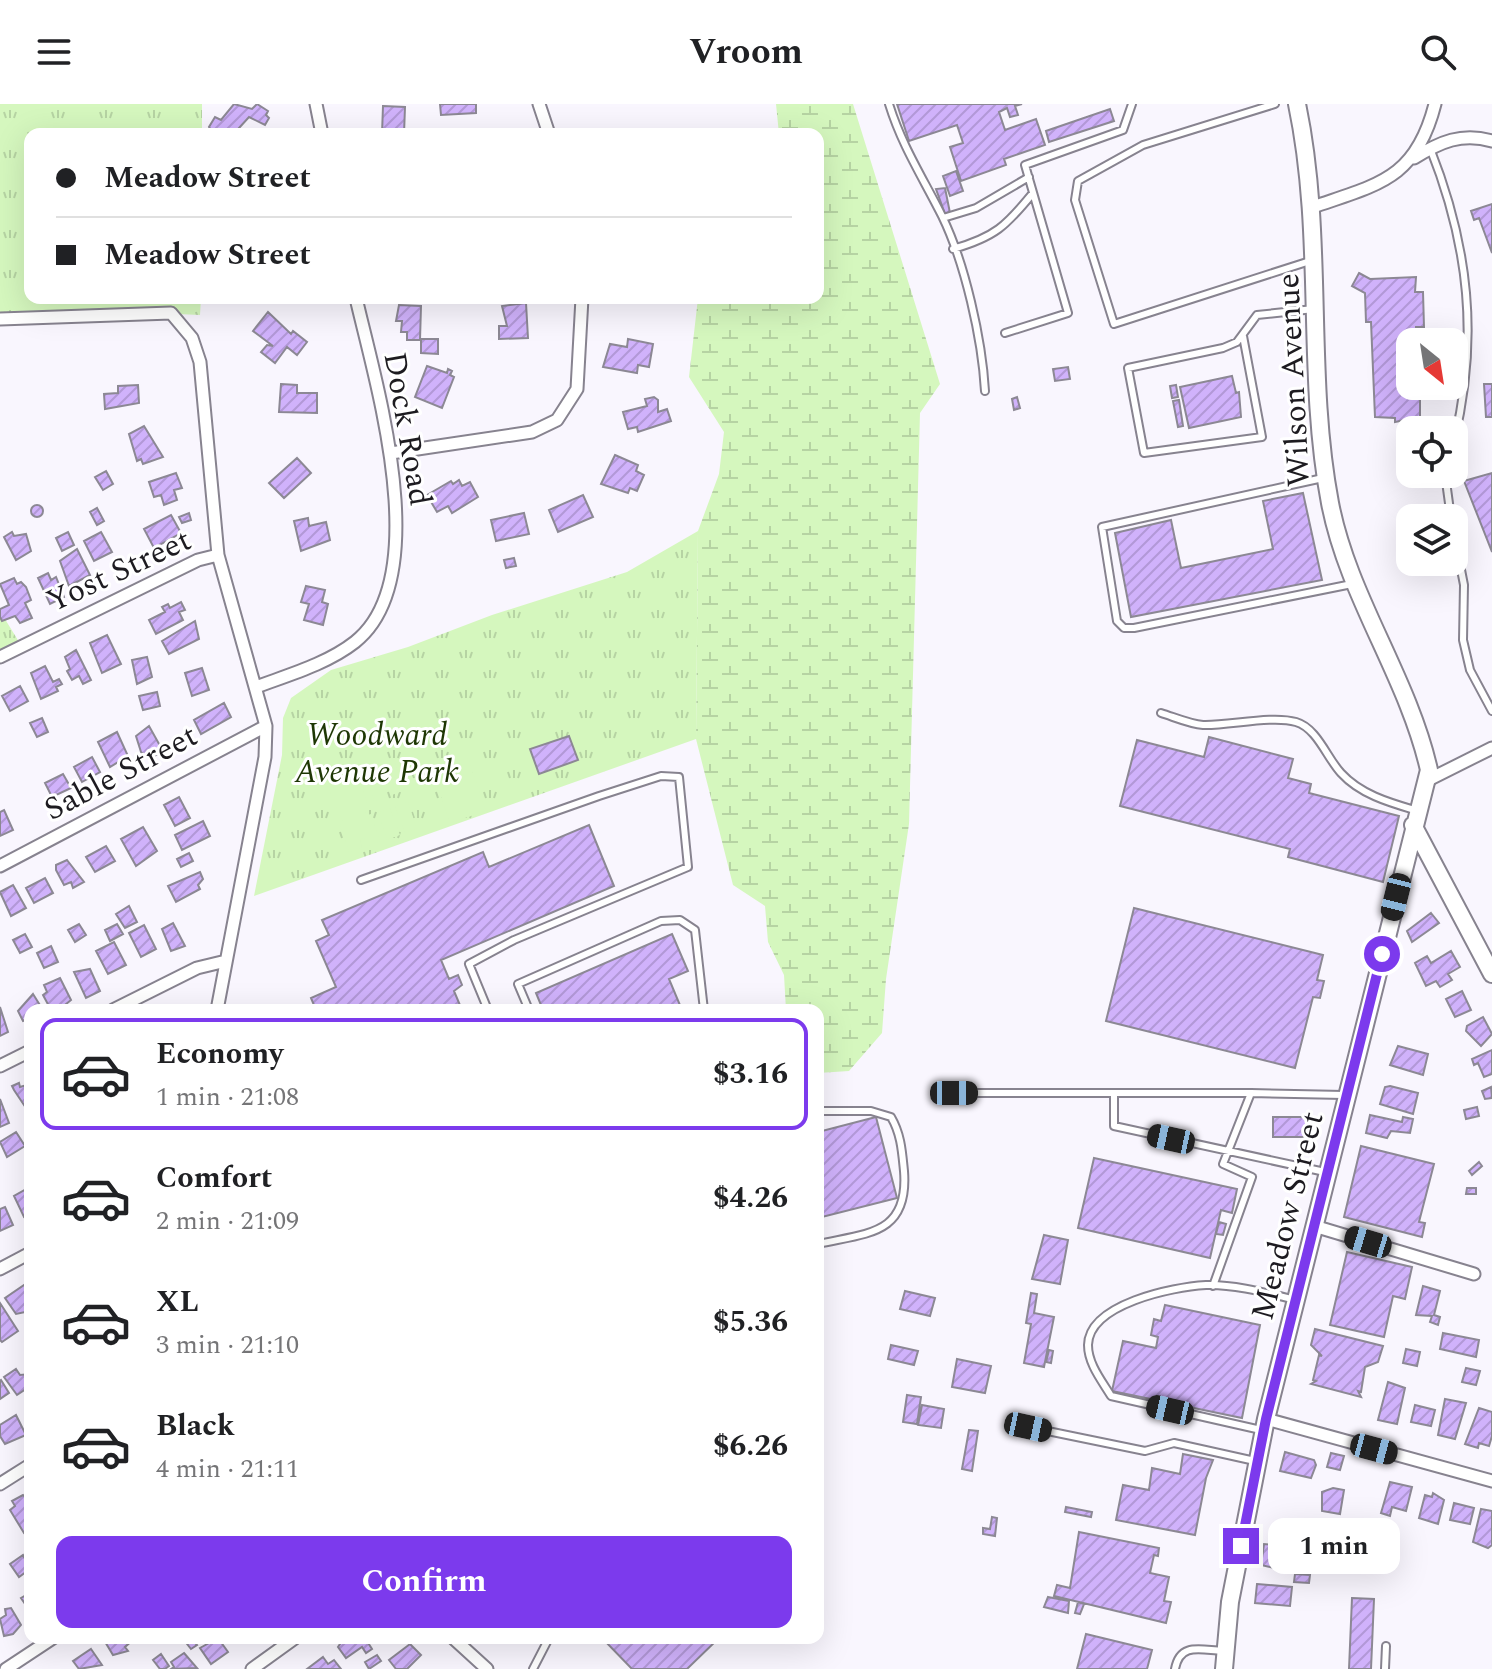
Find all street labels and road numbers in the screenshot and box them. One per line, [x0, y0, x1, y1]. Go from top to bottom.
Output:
street label: Wilson Avenue [1264, 272, 1324, 488]
street label: Dock Road [369, 348, 445, 510]
street label: Yost Street [38, 516, 200, 626]
street label: Sable Street [35, 712, 207, 834]
street label: Meadow Street [1238, 1107, 1338, 1325]

